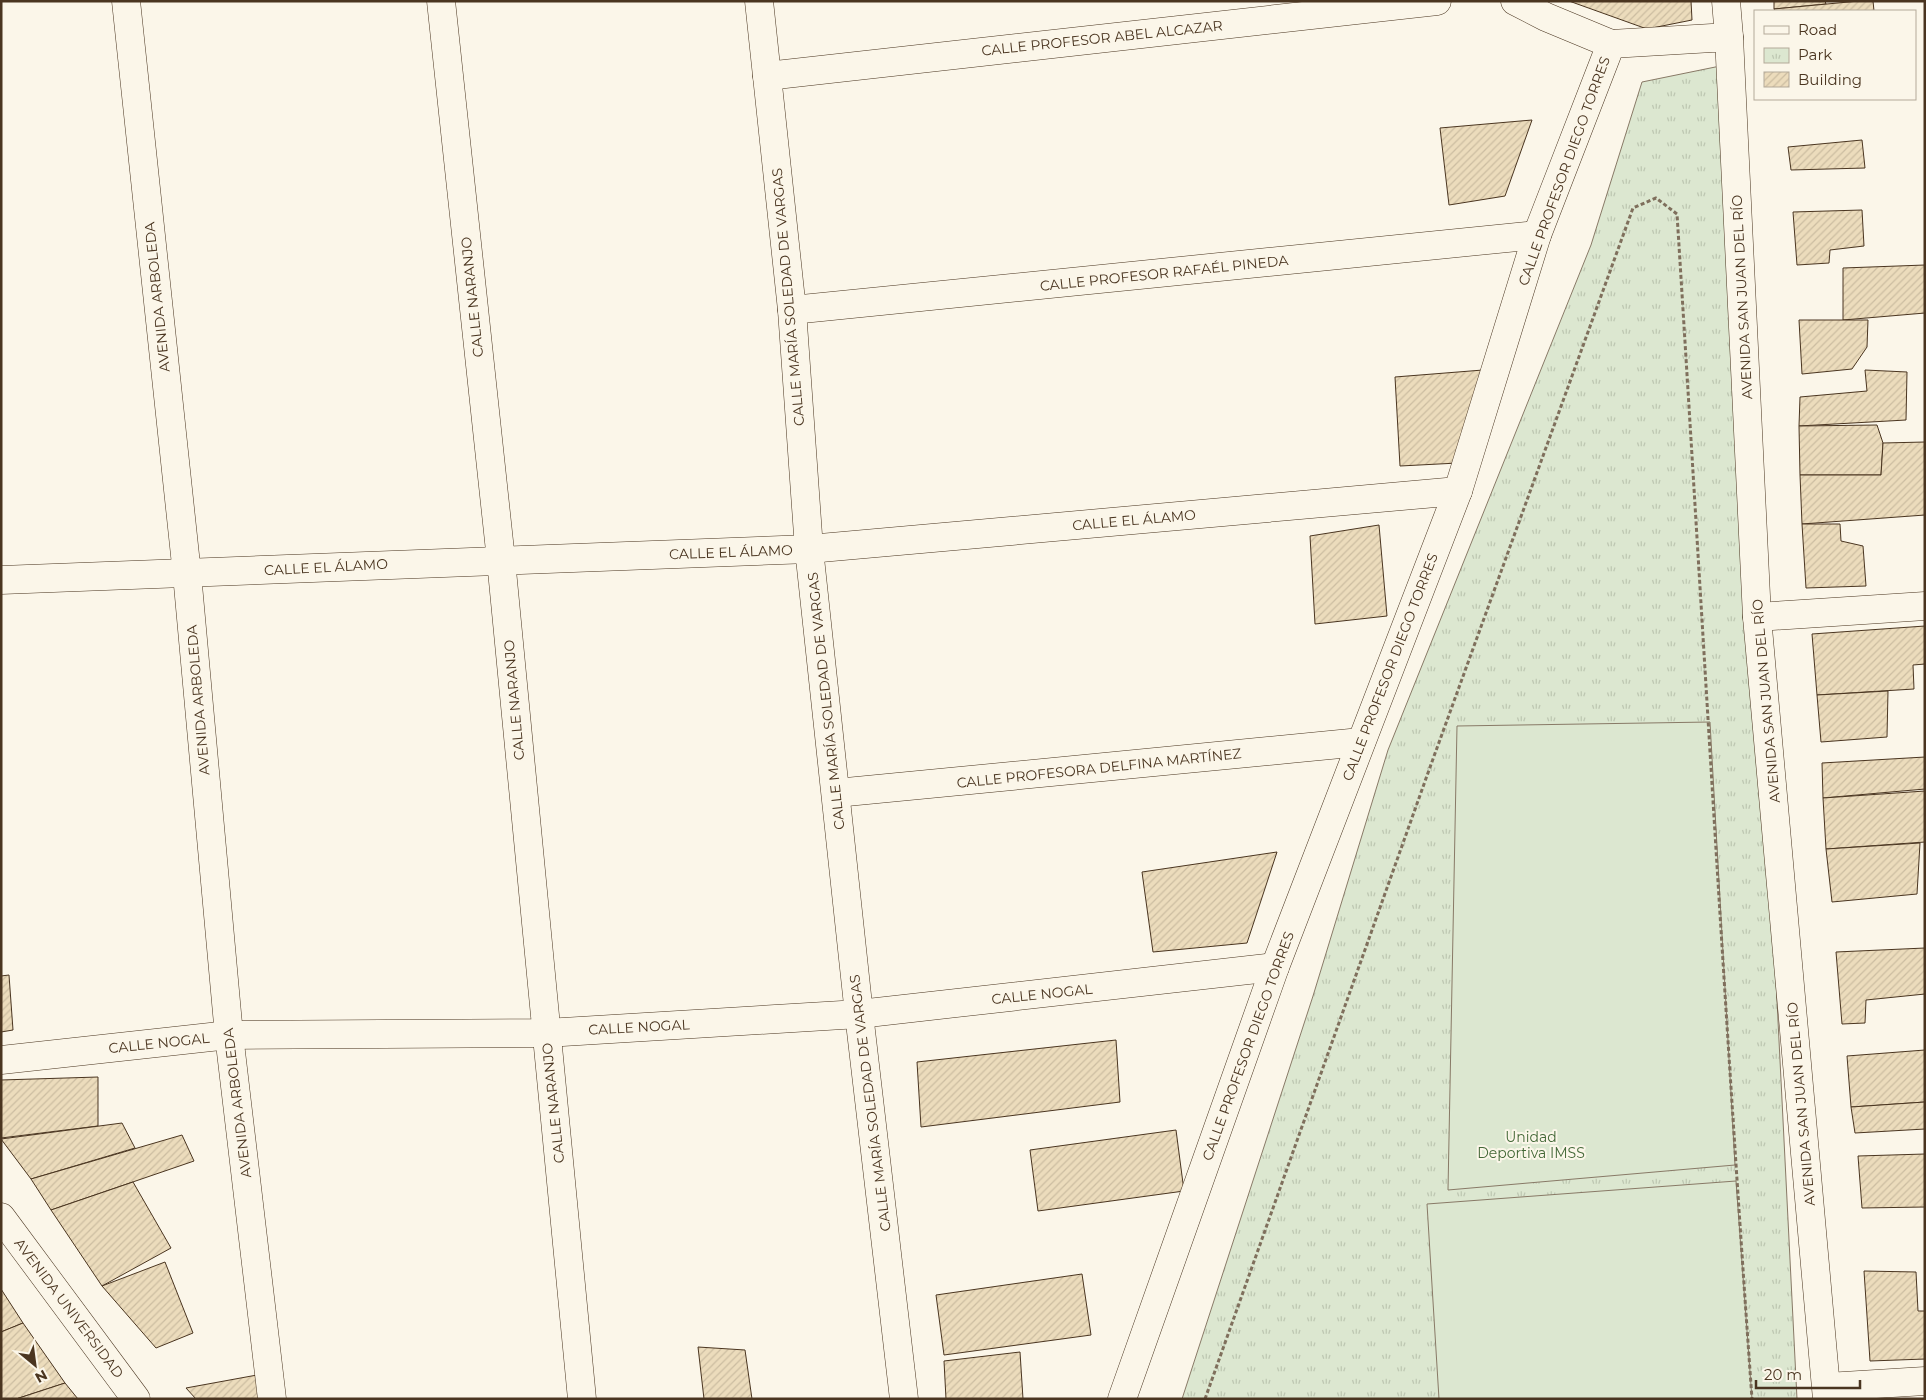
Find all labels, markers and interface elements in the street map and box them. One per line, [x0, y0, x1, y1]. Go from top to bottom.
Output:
legend [1754, 10, 1916, 100]
street label: CALLE PROFESOR ABEL ALCAZAR [981, 16, 1223, 60]
text: Road [1798, 20, 1837, 39]
text: Park [1798, 45, 1832, 64]
street label: CALLE PROFESOR DIEGO TORRES [1514, 54, 1614, 288]
text: Building [1798, 70, 1862, 89]
street label: CALLE MARÍA SOLEDAD DE VARGAS [768, 167, 808, 427]
street label: AVENIDA SAN JUAN DEL RÍO [1728, 194, 1756, 400]
street label: AVENIDA ARBOLEDA [140, 220, 174, 373]
street label: CALLE NARANJO [457, 236, 487, 358]
street label: CALLE PROFESOR RAFAÉL PINEDA [1039, 251, 1290, 295]
street label: CALLE EL ÁLAMO [1071, 506, 1197, 534]
street label: CALLE EL ÁLAMO [669, 541, 794, 563]
street label: CALLE PROFESOR DIEGO TORRES [1338, 551, 1442, 783]
street label: CALLE EL ÁLAMO [264, 555, 389, 579]
street label: CALLE MARÍA SOLEDAD DE VARGAS [804, 571, 848, 831]
street label: AVENIDA SAN JUAN DEL RÍO [1748, 598, 1784, 804]
street label: AVENIDA ARBOLEDA [182, 623, 214, 776]
street label: CALLE NARANJO [500, 639, 528, 761]
street label: CALLE PROFESORA DELFINA MARTÍNEZ [956, 744, 1242, 792]
street label: CALLE PROFESOR DIEGO TORRES [1198, 929, 1298, 1163]
street label: CALLE MARÍA SOLEDAD DE VARGAS [845, 973, 895, 1233]
street label: CALLE NOGAL [991, 980, 1094, 1008]
street label: AVENIDA SAN JUAN DEL RÍO [1783, 1001, 1819, 1207]
street label: CALLE NOGAL [588, 1015, 691, 1039]
street label: AVENIDA ARBOLEDA [219, 1026, 255, 1179]
street label: CALLE NOGAL [108, 1029, 211, 1057]
street label: CALLE NARANJO [538, 1042, 568, 1164]
park label: Unidad Deportiva IMSS [1477, 1128, 1585, 1162]
street label: AVENIDA UNIVERSIDAD [11, 1235, 127, 1381]
north arrow [10, 1340, 60, 1390]
scale bar [1756, 1358, 1860, 1390]
text: 20 m [1764, 1365, 1802, 1384]

